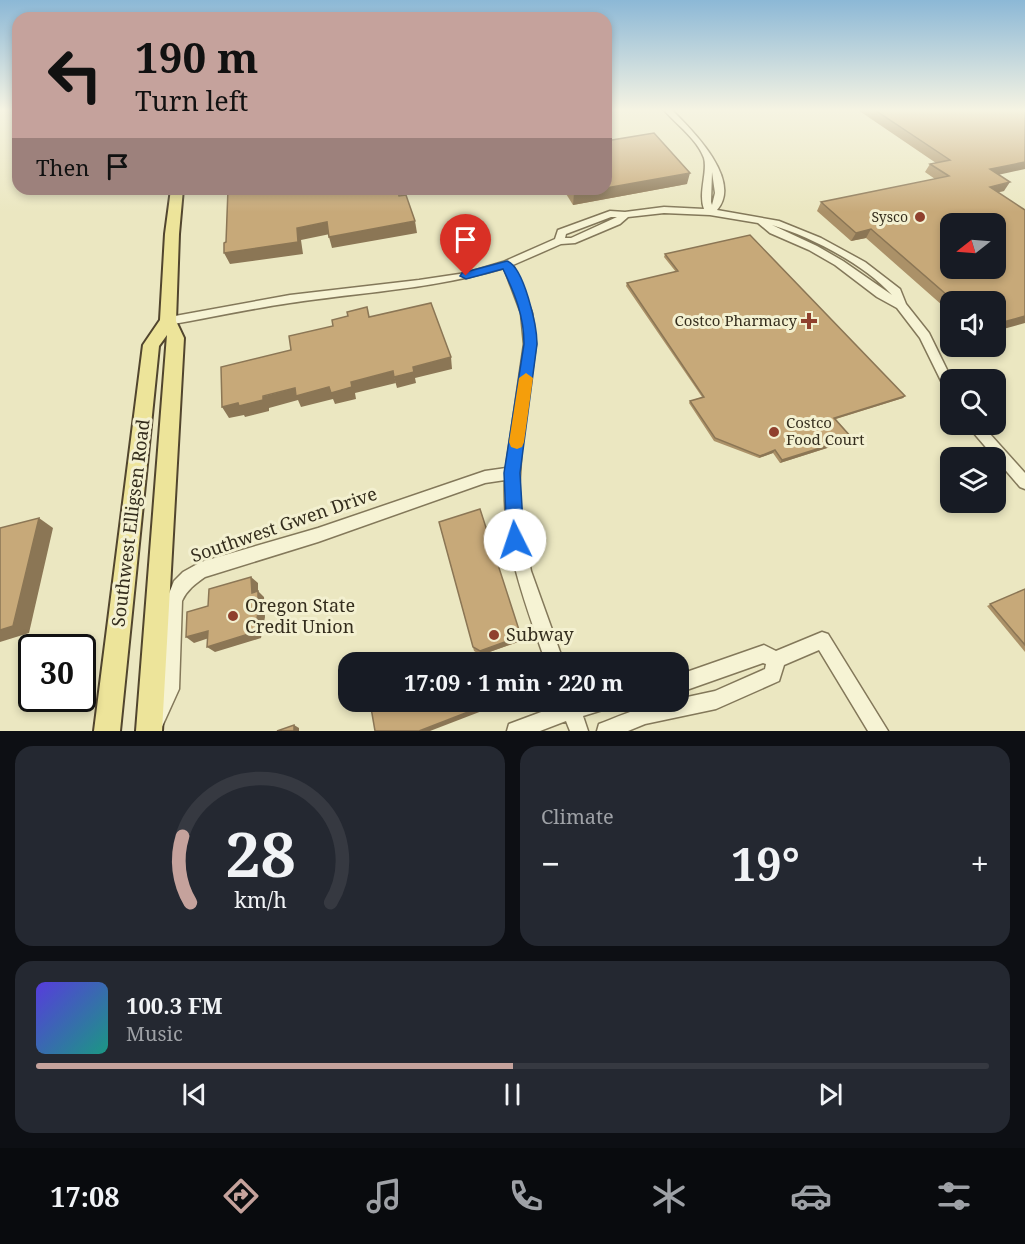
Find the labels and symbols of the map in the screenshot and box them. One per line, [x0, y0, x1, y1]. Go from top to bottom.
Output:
place label: Sysco [871, 207, 908, 226]
marker: Sysco [913, 210, 927, 224]
north arrow [940, 213, 1006, 279]
pin [440, 214, 491, 276]
place label: Costco Pharmacy [675, 310, 798, 330]
marker: Costco Pharmacy [802, 314, 816, 328]
place label: Costco Food Court [786, 412, 864, 449]
street label: Southwest Elligsen Road [105, 418, 155, 628]
marker: Costco Food Court [767, 425, 781, 439]
street label: Southwest Gwen Drive [187, 481, 380, 567]
position arrow [483, 508, 547, 572]
place label: Oregon State Credit Union [245, 593, 355, 638]
marker: Oregon State Credit Union [226, 609, 240, 623]
place label: Subway [506, 622, 575, 646]
marker: Subway [487, 628, 501, 642]
speed limit sign: 30 [18, 634, 96, 712]

